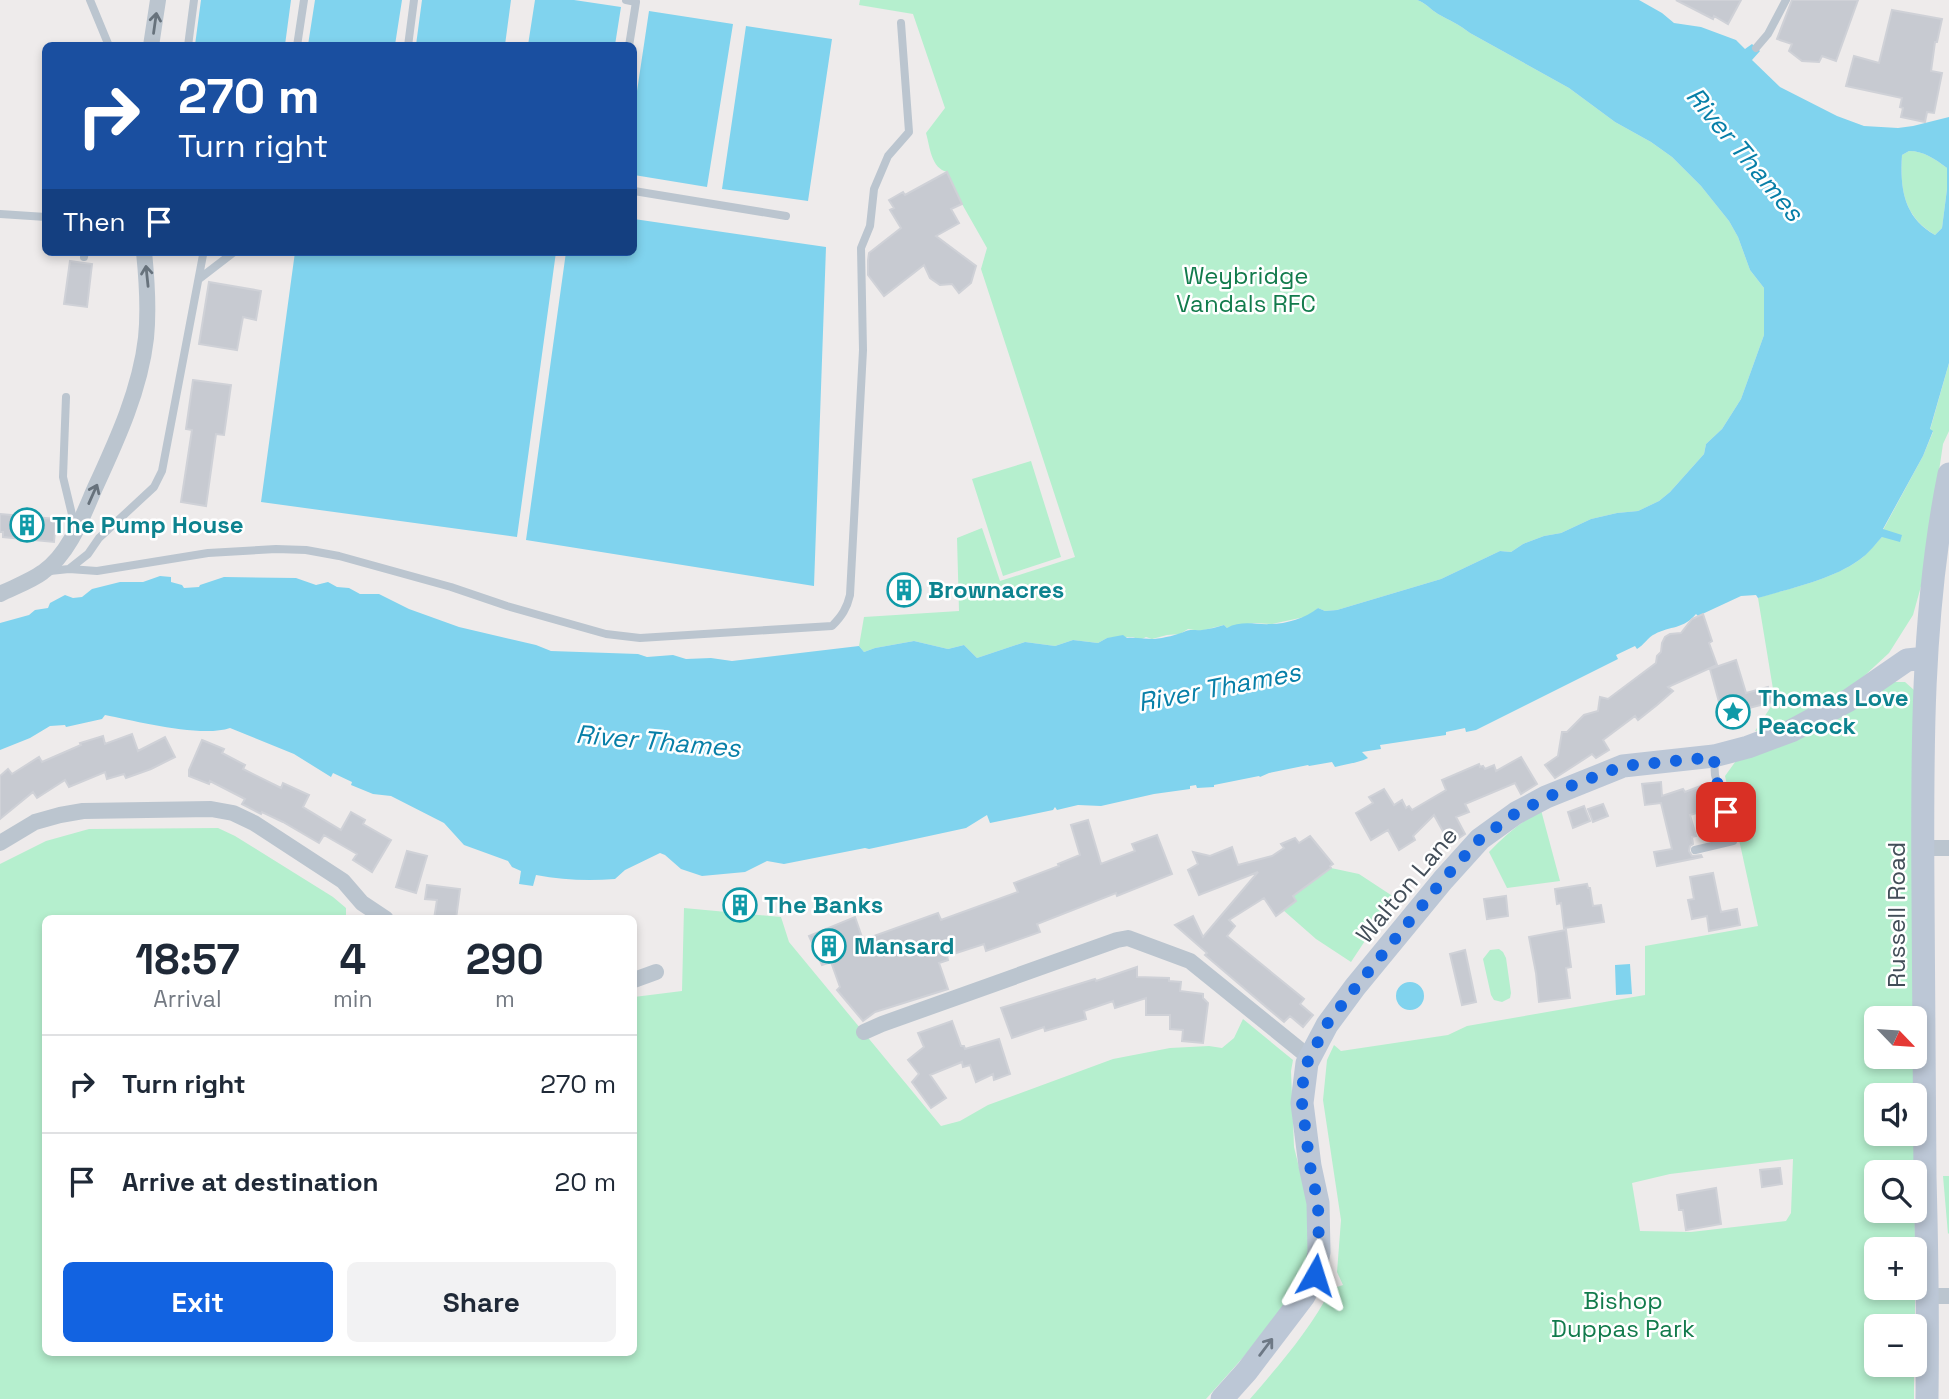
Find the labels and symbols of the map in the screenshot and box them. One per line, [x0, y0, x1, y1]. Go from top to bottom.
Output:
one-way arrow [149, 12, 162, 35]
water label: River Thames [1679, 80, 1812, 229]
park label: Weybridge Vandals RFC [1176, 260, 1316, 319]
one-way arrow [140, 265, 153, 288]
one-way arrow [86, 484, 100, 505]
building icon: The Pump House [8, 506, 46, 544]
place label: The Pump House [52, 509, 244, 540]
building icon: Brownacres [885, 571, 923, 609]
place label: Brownacres [928, 574, 1064, 605]
water label: River Thames [1135, 654, 1305, 719]
place label: Thomas Love Peacock [1758, 682, 1909, 741]
place icon: Thomas Love Peacock [1714, 693, 1752, 731]
water label: River Thames [574, 717, 743, 765]
pin [1696, 782, 1756, 842]
street label: Walton Lane [1349, 820, 1464, 949]
street label: Russell Road [1881, 842, 1912, 988]
building icon: The Banks [721, 886, 759, 924]
place label: The Banks [764, 889, 883, 920]
building icon: Mansard [810, 927, 848, 965]
place label: Mansard [854, 930, 955, 961]
north arrow [1864, 1006, 1927, 1069]
position arrow [1278, 1238, 1352, 1312]
park label: Bishop Duppas Park [1551, 1285, 1695, 1344]
one-way arrow [1258, 1338, 1273, 1356]

